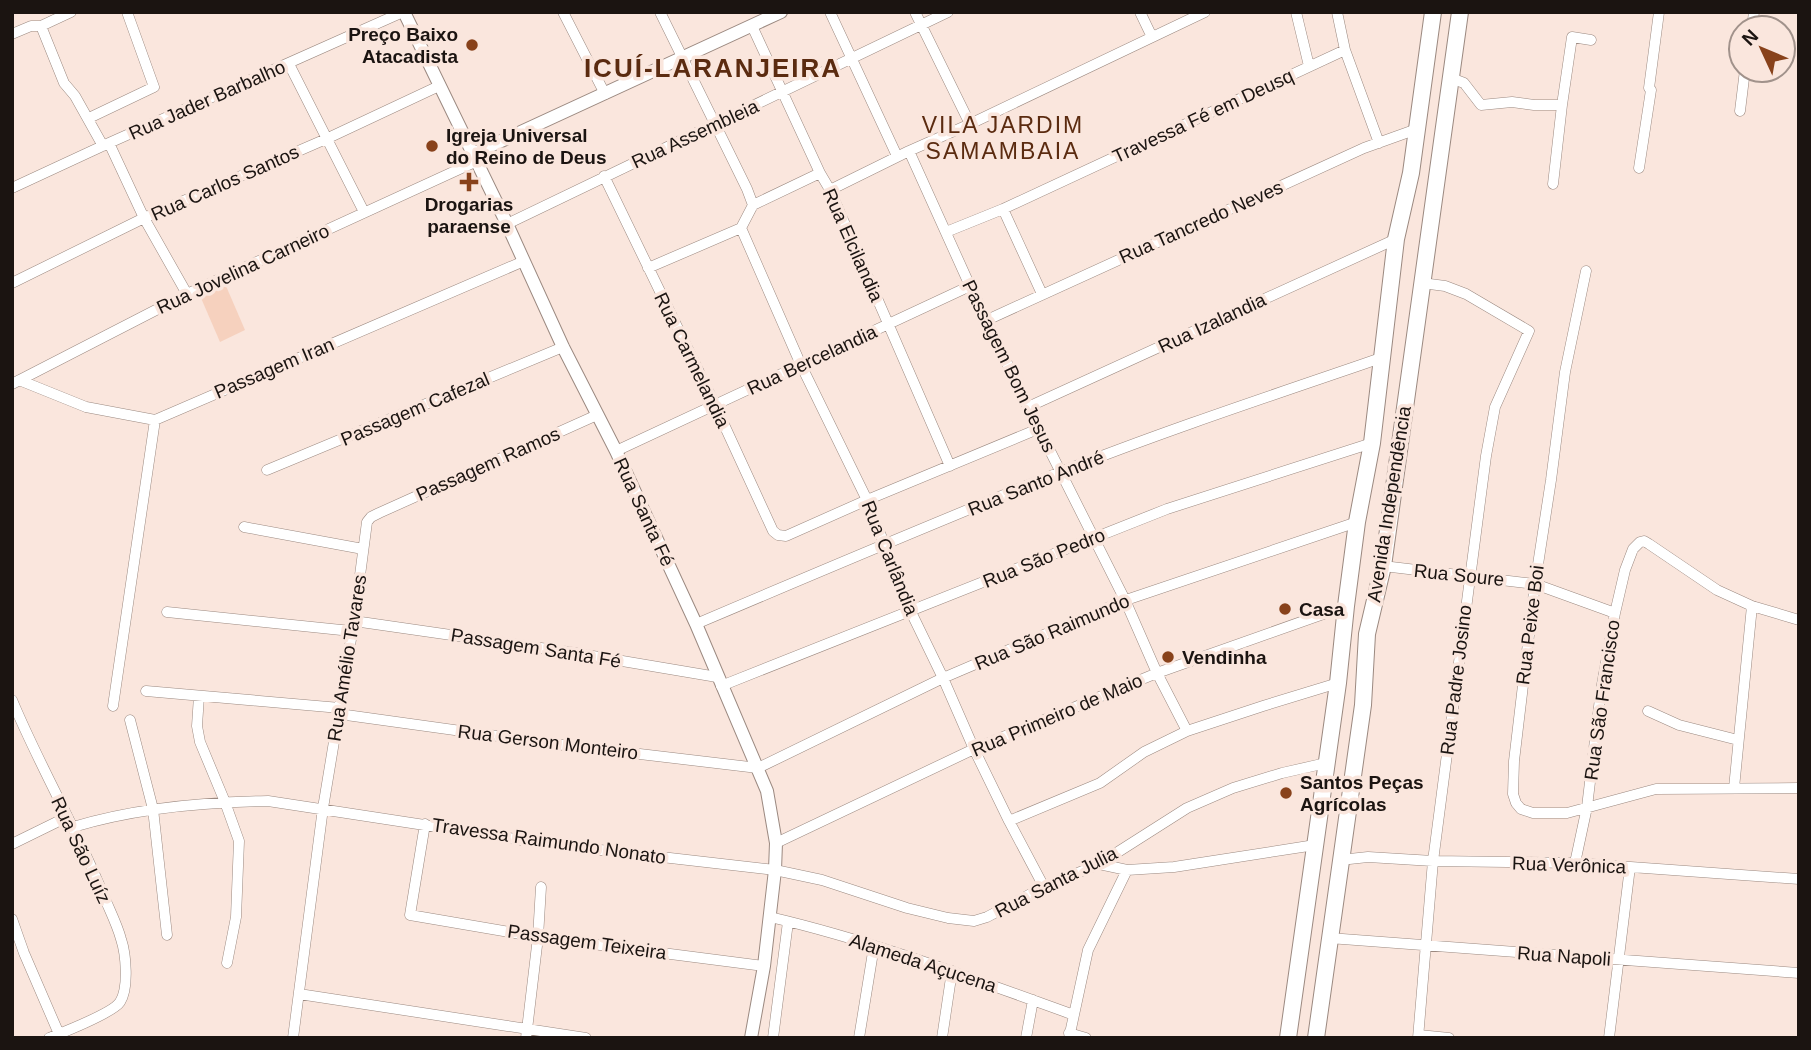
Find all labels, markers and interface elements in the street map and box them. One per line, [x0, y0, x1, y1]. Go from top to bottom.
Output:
north arrow [1727, 14, 1797, 84]
place label: Preço Baixo Atacadista [348, 24, 458, 67]
text: N [1738, 25, 1762, 50]
marker: Preço Baixo Atacadista [464, 37, 480, 53]
district label: ICUÍ-LARANJEIRA [584, 53, 842, 83]
street label: Rua Jader Barbalho [126, 56, 288, 144]
street label: Travessa Fé em Deusq [1109, 65, 1297, 167]
street label: Rua Assembleia [628, 95, 762, 173]
district label: VILA JARDIM SAMAMBAIA [922, 112, 1084, 164]
place label: Igreja Universal do Reino de Deus [446, 125, 606, 168]
marker: Igreja Universal do Reino de Deus [424, 138, 440, 154]
street label: Rua Carlos Santos [148, 141, 302, 225]
marker: Drogarias paraense [461, 174, 477, 190]
street label: Rua Tancredo Neves [1116, 176, 1286, 268]
street label: Rua Elcilandia [819, 185, 887, 305]
place label: Drogarias paraense [425, 194, 513, 237]
street label: Rua Jovelina Carneiro [153, 220, 333, 318]
street label: Passagem Bom Jesus [958, 276, 1060, 456]
street label: Rua Carmelandia [650, 289, 734, 431]
street label: Rua Izalandia [1155, 289, 1269, 357]
street label: Rua Bercelandia [744, 321, 880, 399]
street label: Passagem Iran [211, 333, 337, 403]
street label: Passagem Cafezal [338, 368, 492, 450]
street label: Avenida Independência [1363, 404, 1415, 604]
street label: Passagem Ramos [413, 423, 563, 505]
street label: Rua Santo André [965, 446, 1107, 520]
street label: Rua Santa Fé [610, 454, 678, 570]
street label: Rua Carlândia [858, 498, 923, 619]
street label: Rua São Pedro [980, 524, 1108, 592]
street label: Rua Soure [1413, 560, 1505, 590]
street label: Rua Peixe Boi [1512, 564, 1548, 686]
street label: Rua Amélio Tavares [323, 573, 371, 743]
street label: Rua São Raimundo [972, 590, 1132, 674]
place label: Casa [1299, 599, 1345, 620]
marker: Casa [1277, 601, 1293, 617]
street label: Rua Padre Josino [1436, 604, 1476, 756]
street label: Rua São Francisco [1580, 619, 1624, 781]
street label: Passagem Santa Fé [449, 624, 623, 672]
place label: Vendinha [1182, 647, 1267, 668]
marker: Vendinha [1160, 649, 1176, 665]
street label: Rua Primeiro de Maio [968, 669, 1146, 761]
street label: Rua Gerson Monteiro [457, 721, 639, 763]
place label: Santos Peças Agrícolas [1300, 772, 1424, 815]
marker: Santos Peças Agrícolas [1278, 785, 1294, 801]
street label: Rua São Luíz [47, 793, 115, 907]
street label: Travessa Raimundo Nonato [431, 814, 667, 868]
street label: Rua Santa Julia [991, 842, 1121, 922]
street label: Rua Verônica [1512, 853, 1627, 877]
street label: Passagem Teixeira [506, 920, 668, 964]
street label: Alameda Açucena [847, 929, 999, 997]
street label: Rua Napoli [1516, 942, 1612, 970]

